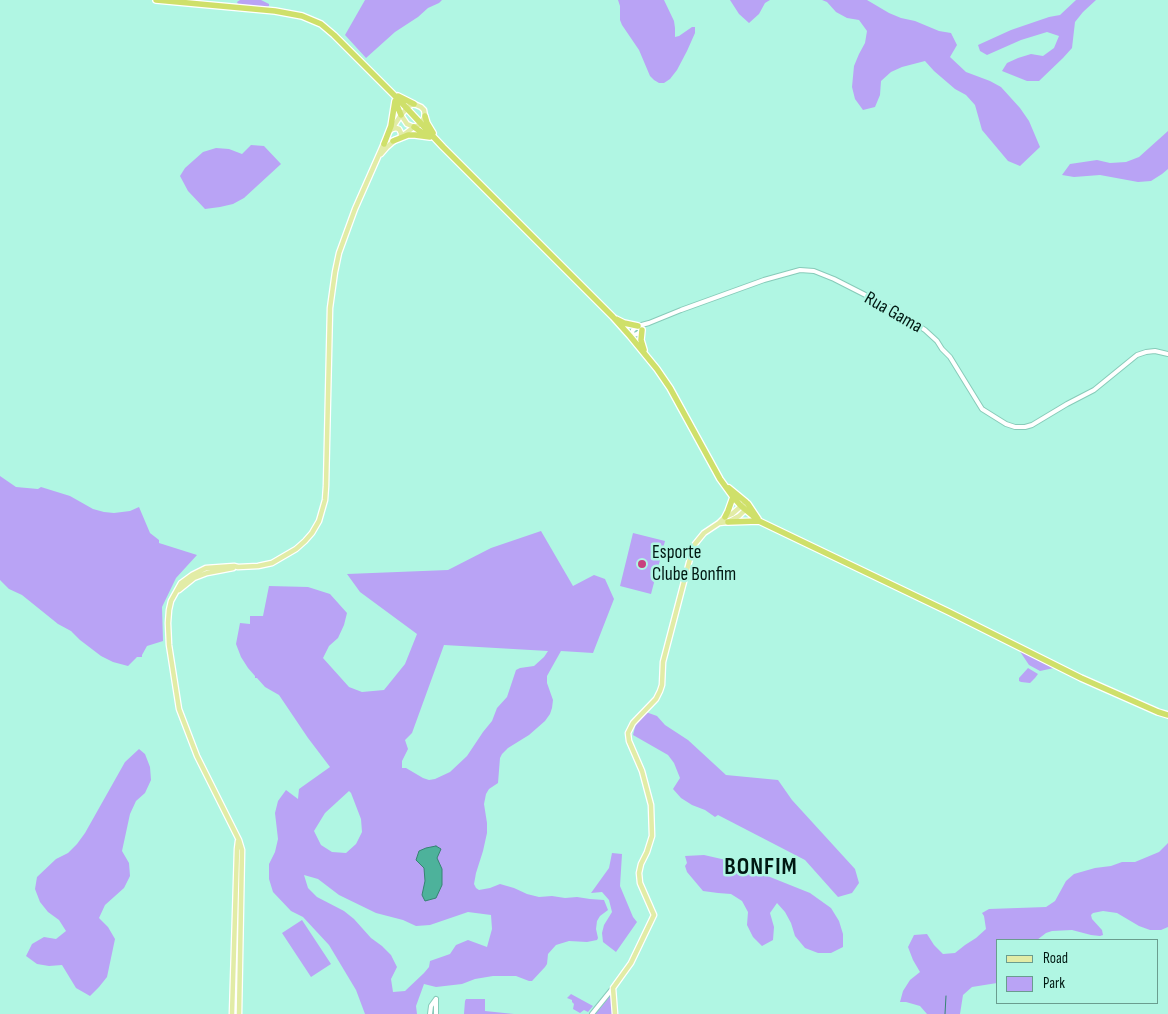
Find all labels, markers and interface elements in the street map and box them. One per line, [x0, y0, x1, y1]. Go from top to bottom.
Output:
street label: Rua Gama [860, 287, 926, 339]
place label: Esporte Clube Bonfim [652, 542, 736, 586]
marker: Esporte Clube Bonfim [636, 558, 648, 570]
district label: BONFIM [724, 854, 798, 882]
legend [996, 939, 1158, 1004]
text: Road [1043, 949, 1068, 968]
text: Park [1043, 974, 1065, 993]

